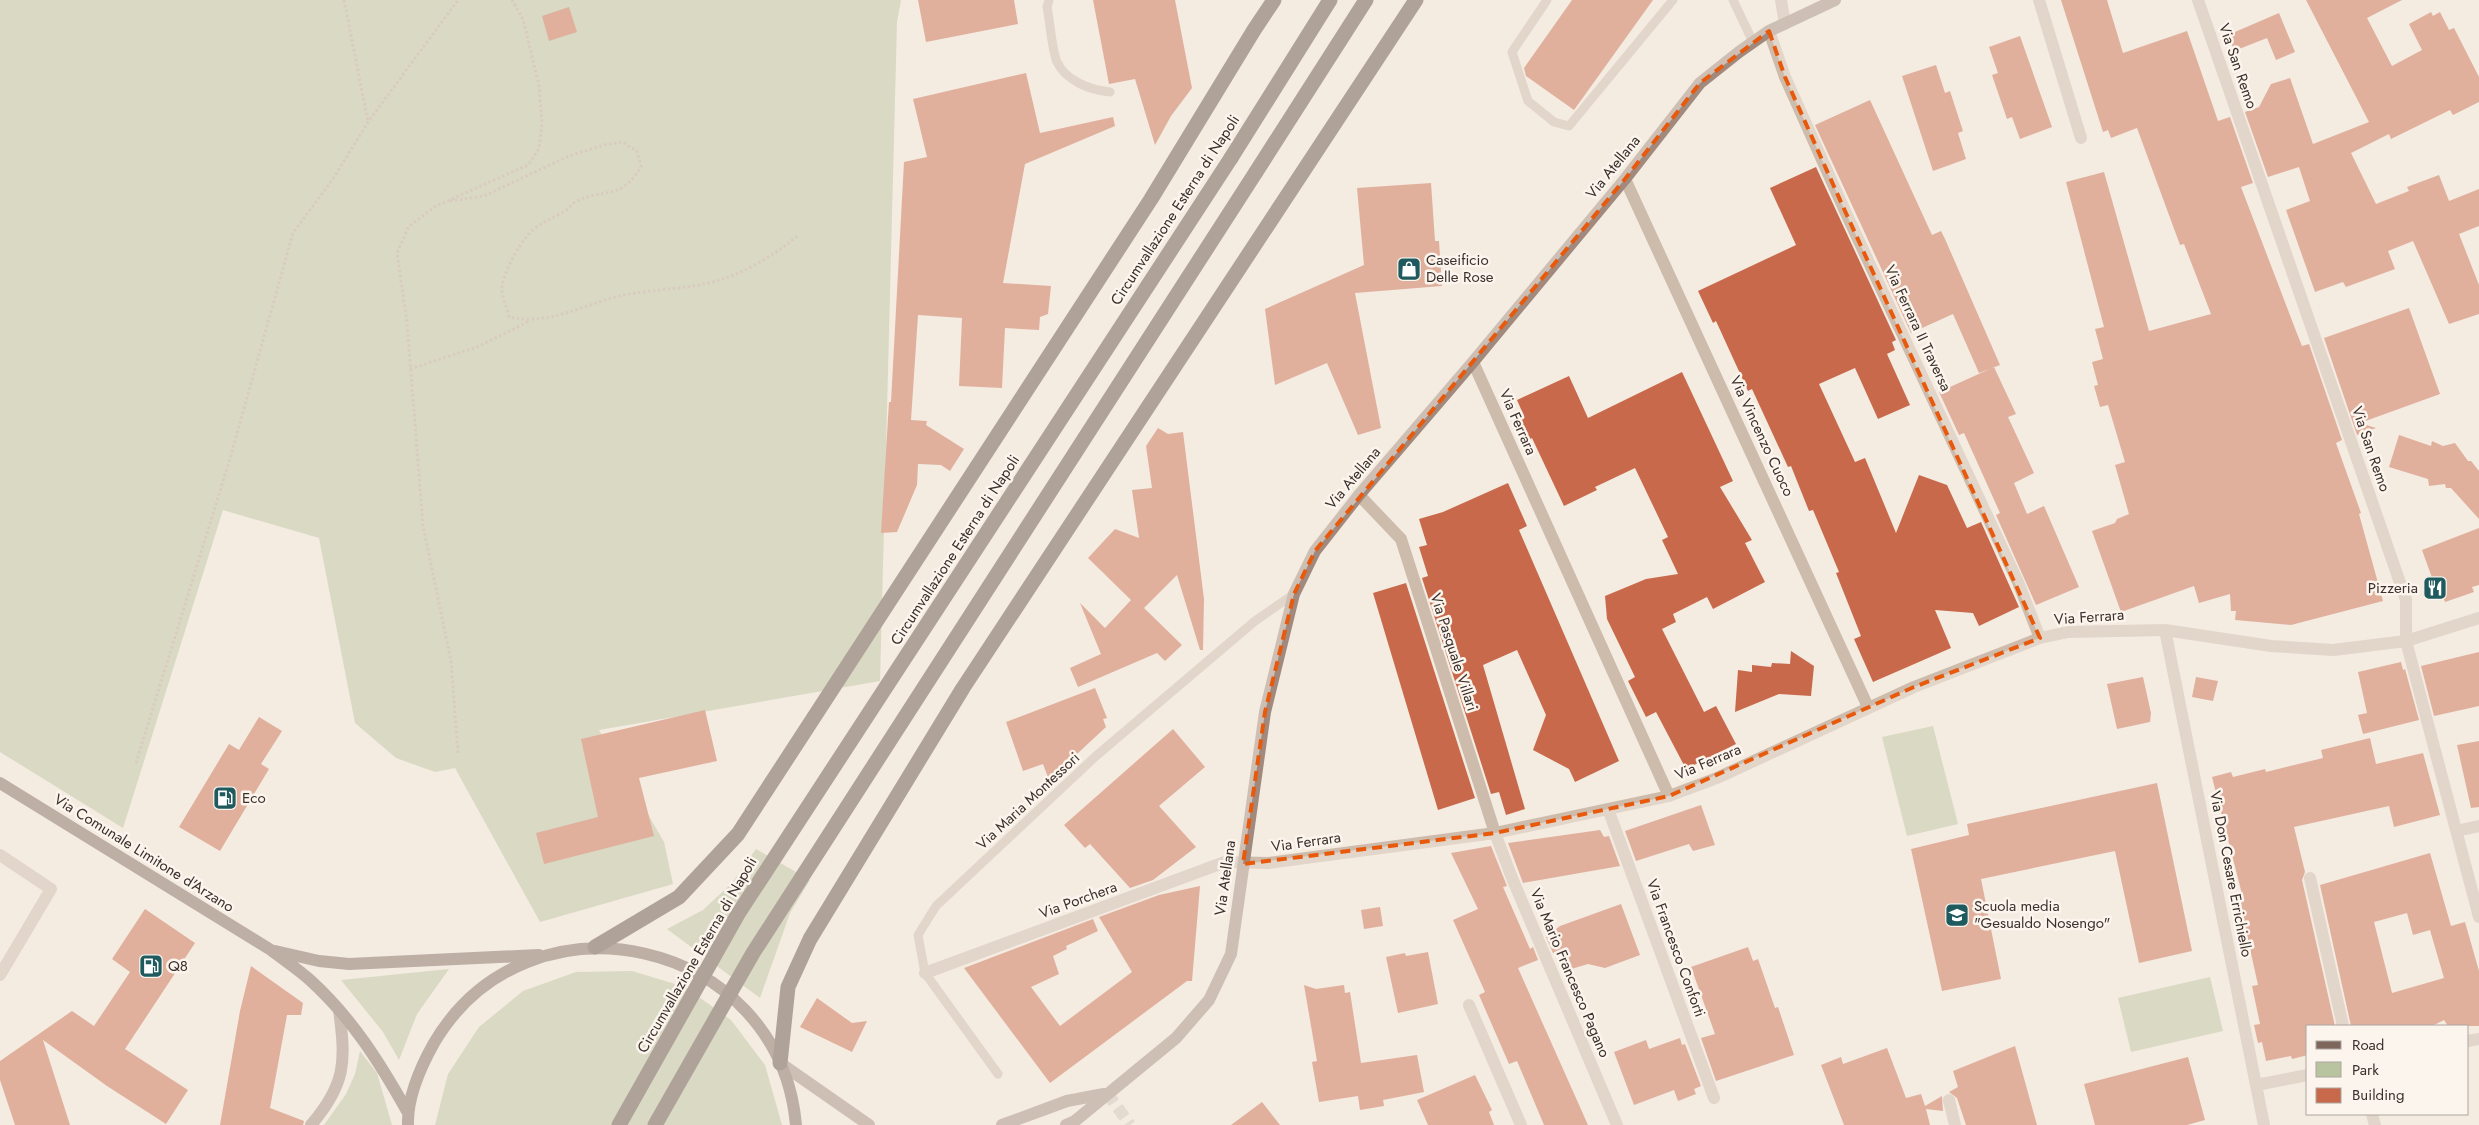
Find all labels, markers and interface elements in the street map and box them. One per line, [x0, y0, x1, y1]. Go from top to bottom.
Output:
street label: Via San Remo [2213, 20, 2263, 112]
street label: Circumvallazione Esterna di Napoli [1105, 110, 1245, 310]
street label: Via Atellana [1581, 131, 1645, 203]
place label: Caseificio Delle Rose [1426, 249, 1494, 288]
shop icon: Caseificio Delle Rose [1396, 256, 1422, 282]
street label: Via Ferrara II Traversa [1879, 261, 1957, 395]
street label: Via Vincenzo Cuoco [1724, 372, 1800, 500]
street label: Via Ferrara [1494, 385, 1542, 459]
street label: Via San Remo [2346, 403, 2396, 495]
street label: Via Atellana [1320, 442, 1386, 514]
street label: Circumvallazione Esterna di Napoli [885, 450, 1025, 650]
restaurant icon: Pizzeria [2422, 575, 2448, 601]
place label: Pizzeria [2368, 577, 2418, 599]
street label: Via Pasquale Villari [1425, 590, 1483, 714]
street label: Via Ferrara [2053, 604, 2125, 630]
street label: Via Ferrara [1671, 738, 1745, 786]
street label: Via Maria Montessori [971, 747, 1085, 855]
fuel station icon: Eco [212, 785, 238, 811]
place label: Eco [242, 787, 266, 809]
street label: Via Comunale Limitone d'Arzano [50, 788, 238, 918]
street label: Via Don Cesare Errichiello [2204, 789, 2258, 959]
street label: Via Ferrara [1270, 826, 1342, 858]
street label: Via Atellana [1209, 839, 1241, 917]
street label: Circumvallazione Esterna di Napoli [632, 853, 762, 1057]
street label: Via Porchera [1036, 876, 1120, 924]
street label: Via Francesco Conforti [1641, 876, 1711, 1020]
street label: Via Mario Francesco Pagano [1524, 885, 1616, 1061]
place label: Scuola media "Gesualdo Nosengo" [1974, 895, 2110, 934]
school or university icon: Scuola media "Gesualdo Nosengo" [1944, 902, 1970, 928]
fuel station icon: Q8 [138, 953, 164, 979]
place label: Q8 [168, 955, 188, 977]
legend [2306, 1025, 2469, 1115]
text: Road [2352, 1034, 2384, 1056]
text: Park [2352, 1059, 2379, 1081]
text: Building [2352, 1084, 2404, 1106]

